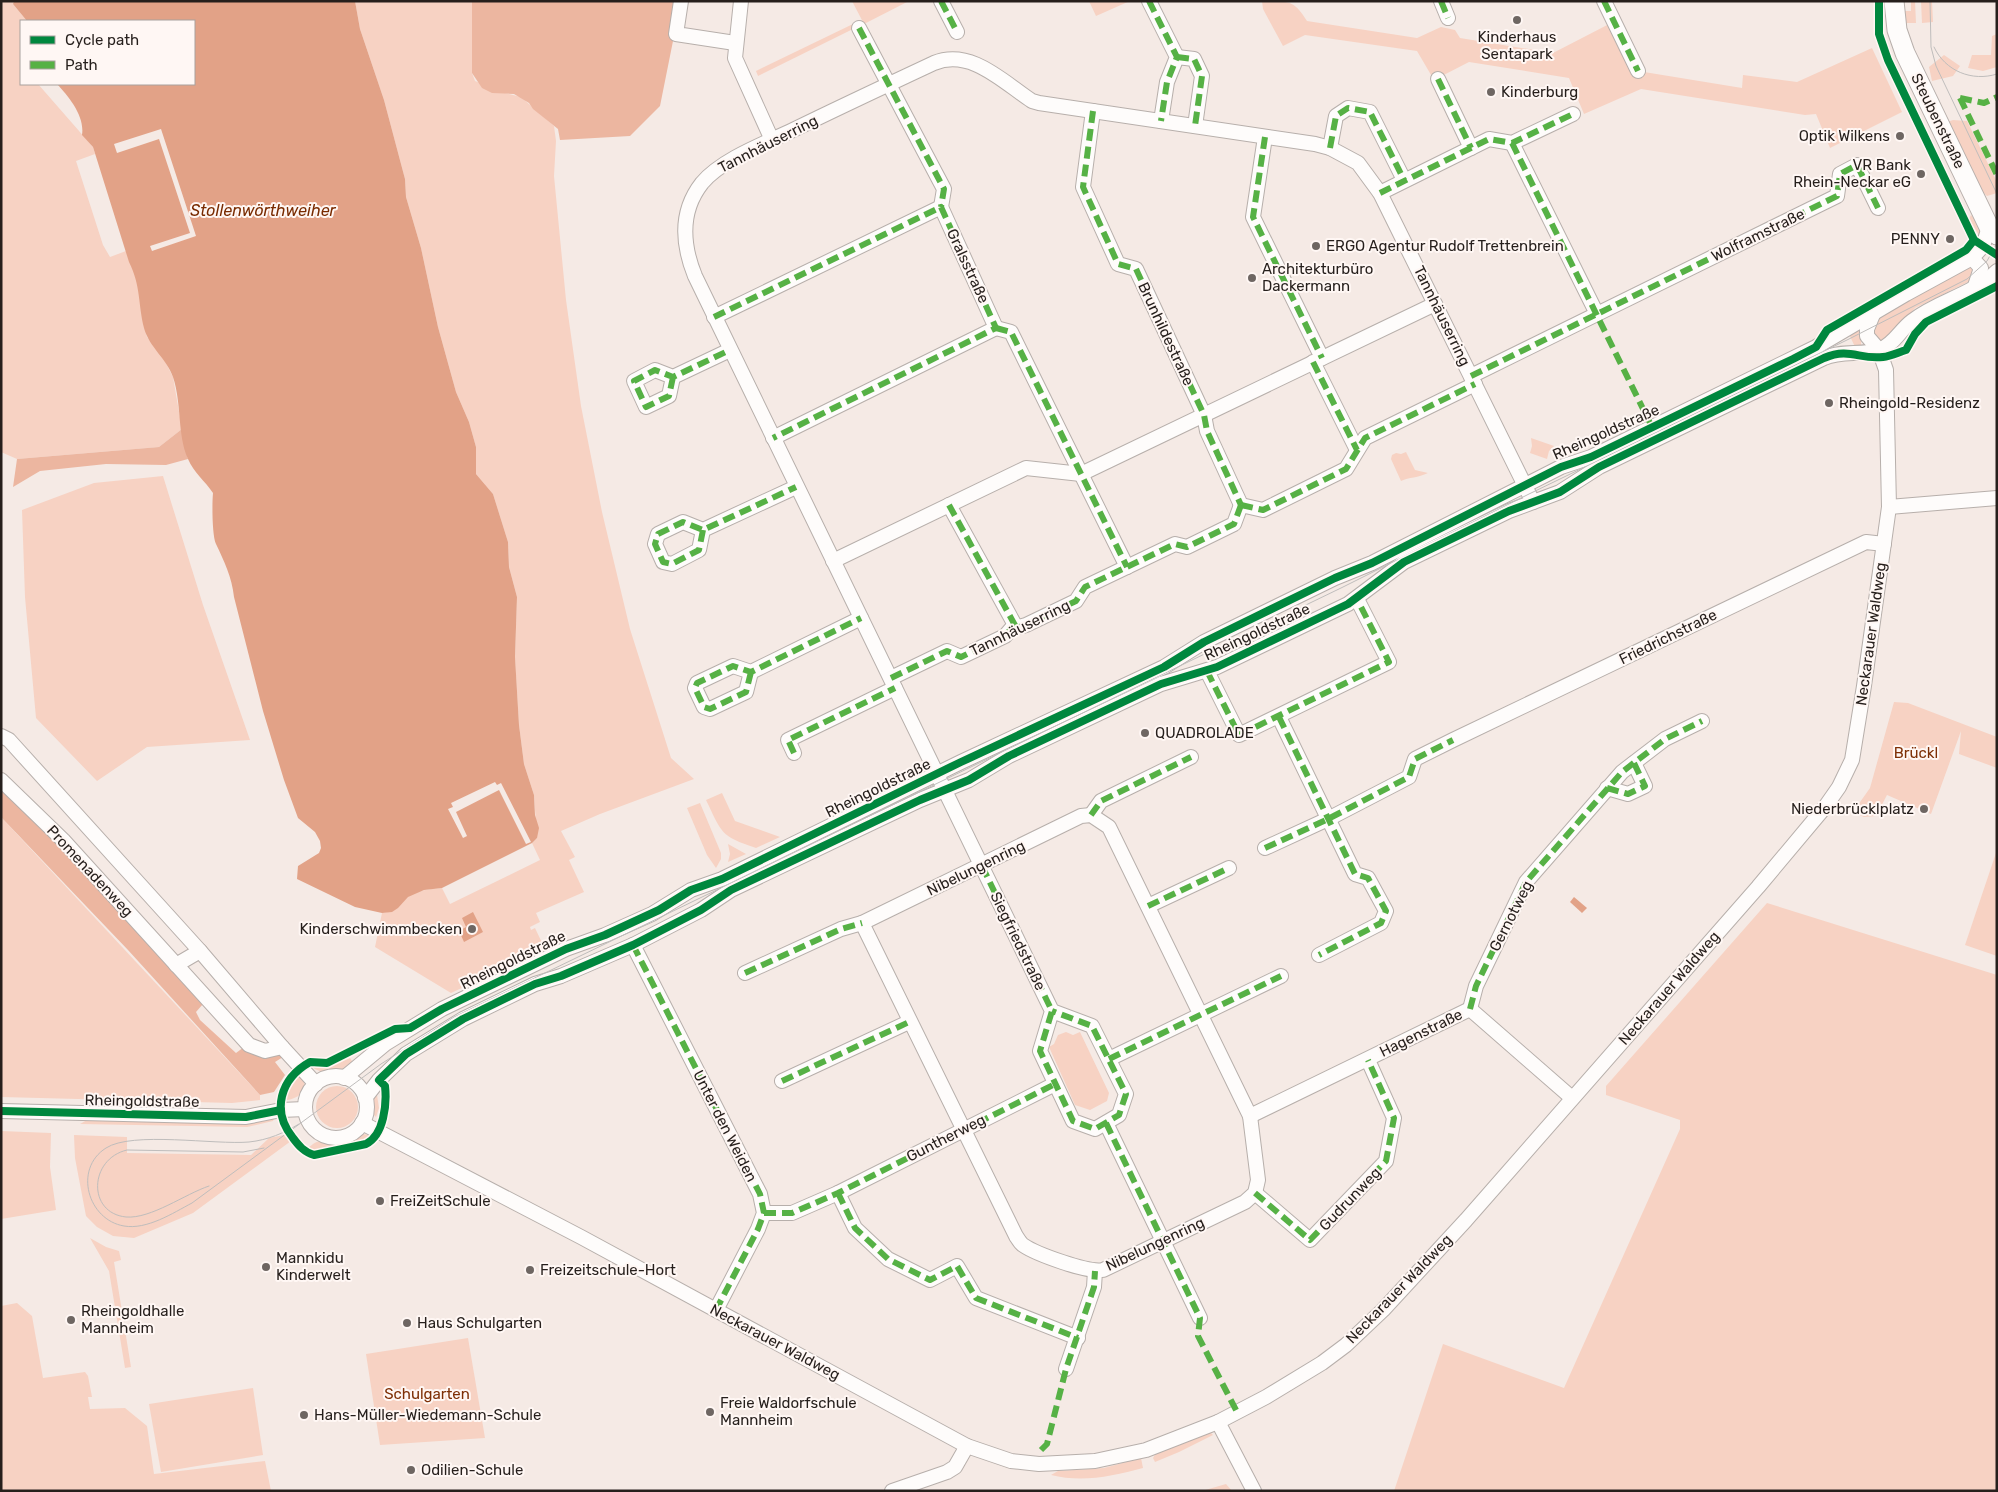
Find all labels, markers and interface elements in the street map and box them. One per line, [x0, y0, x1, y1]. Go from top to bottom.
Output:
marker: Kinderhaus Sentapark [1511, 14, 1523, 26]
legend [20, 20, 195, 85]
place label: Kinderhaus Sentapark [1478, 28, 1557, 63]
text: Cycle path [65, 31, 139, 49]
text: Path [65, 56, 98, 74]
street label: Steubenstraße [1907, 70, 1969, 172]
place label: Kinderburg [1501, 83, 1578, 101]
marker: Kinderburg [1485, 86, 1497, 98]
street label: Tannhäuserring [715, 111, 821, 177]
place label: Optik Wilkens [1799, 127, 1890, 145]
marker: Optik Wilkens [1894, 130, 1906, 142]
place label: VR Bank Rhein-Neckar eG [1793, 156, 1911, 191]
marker: VR Bank Rhein-Neckar eG [1915, 168, 1927, 180]
water label: Stollenwörthweiher [190, 201, 337, 220]
street label: Wolframstraße [1708, 205, 1808, 265]
street label: Gralsstraße [943, 226, 993, 306]
place label: PENNY [1891, 230, 1940, 248]
marker: PENNY [1944, 233, 1956, 245]
place label: ERGO Agentur Rudolf Trettenbrein [1326, 237, 1564, 255]
marker: ERGO Agentur Rudolf Trettenbrein [1310, 240, 1322, 252]
place label: Architekturbüro Dackermann [1262, 260, 1373, 295]
street label: Tannhäuserring [1410, 263, 1474, 369]
marker: Architekturbüro Dackermann [1246, 272, 1258, 284]
street label: Brunhildestraße [1134, 279, 1198, 389]
place label: Rheingold-Residenz [1839, 394, 1980, 412]
marker: Rheingold-Residenz [1823, 397, 1835, 409]
street label: Rheingoldstraße [1550, 400, 1662, 464]
street label: Neckarauer Waldweg [1852, 561, 1890, 707]
street label: Tannhäuserring [967, 596, 1073, 660]
street label: Rheingoldstraße [1201, 600, 1313, 664]
street label: Friedrichstraße [1616, 606, 1720, 668]
place label: QUADROLADE [1155, 724, 1254, 742]
marker: QUADROLADE [1139, 727, 1151, 739]
park label: Brückl [1894, 744, 1938, 762]
street label: Rheingoldstraße [822, 755, 934, 821]
place label: Niederbrücklplatz [1791, 800, 1914, 818]
marker: Niederbrücklplatz [1918, 803, 1930, 815]
street label: Promenadenweg [43, 822, 137, 920]
street label: Nibelungenring [924, 836, 1028, 900]
street label: Gernotweg [1486, 878, 1536, 954]
street label: Siegfriedstraße [986, 889, 1050, 993]
place label: Kinderschwimmbecken [299, 920, 462, 938]
marker: Kinderschwimmbecken [466, 923, 478, 935]
street label: Rheingoldstraße [457, 927, 569, 993]
street label: Neckarauer Waldweg [1615, 927, 1723, 1049]
street label: Hagenstraße [1377, 1005, 1465, 1061]
street label: Unter den Weiden [689, 1067, 761, 1185]
street label: Rheingoldstraße [84, 1091, 200, 1111]
street label: Guntherweg [903, 1110, 989, 1166]
street label: Gudrunweg [1315, 1164, 1385, 1234]
place label: FreiZeitSchule [390, 1192, 491, 1210]
marker: FreiZeitSchule [374, 1195, 386, 1207]
street label: Nibelungenring [1103, 1213, 1207, 1275]
street label: Neckarauer Waldweg [1342, 1231, 1456, 1347]
place label: Mannkidu Kinderwelt [276, 1249, 351, 1284]
marker: Mannkidu Kinderwelt [260, 1261, 272, 1273]
place label: Freizeitschule-Hort [540, 1261, 676, 1279]
marker: Freizeitschule-Hort [524, 1264, 536, 1276]
street label: Neckarauer Waldweg [707, 1300, 843, 1384]
place label: Rheingoldhalle Mannheim [81, 1302, 184, 1337]
marker: Rheingoldhalle Mannheim [65, 1314, 77, 1326]
place label: Haus Schulgarten [417, 1314, 542, 1332]
marker: Haus Schulgarten [401, 1317, 413, 1329]
park label: Schulgarten [384, 1385, 470, 1403]
place label: Freie Waldorfschule Mannheim [720, 1394, 857, 1429]
place label: Hans-Müller-Wiedemann-Schule [314, 1406, 541, 1424]
marker: Freie Waldorfschule Mannheim [704, 1406, 716, 1418]
marker: Hans-Müller-Wiedemann-Schule [298, 1409, 310, 1421]
place label: Odilien-Schule [421, 1461, 523, 1479]
marker: Odilien-Schule [405, 1464, 417, 1476]

